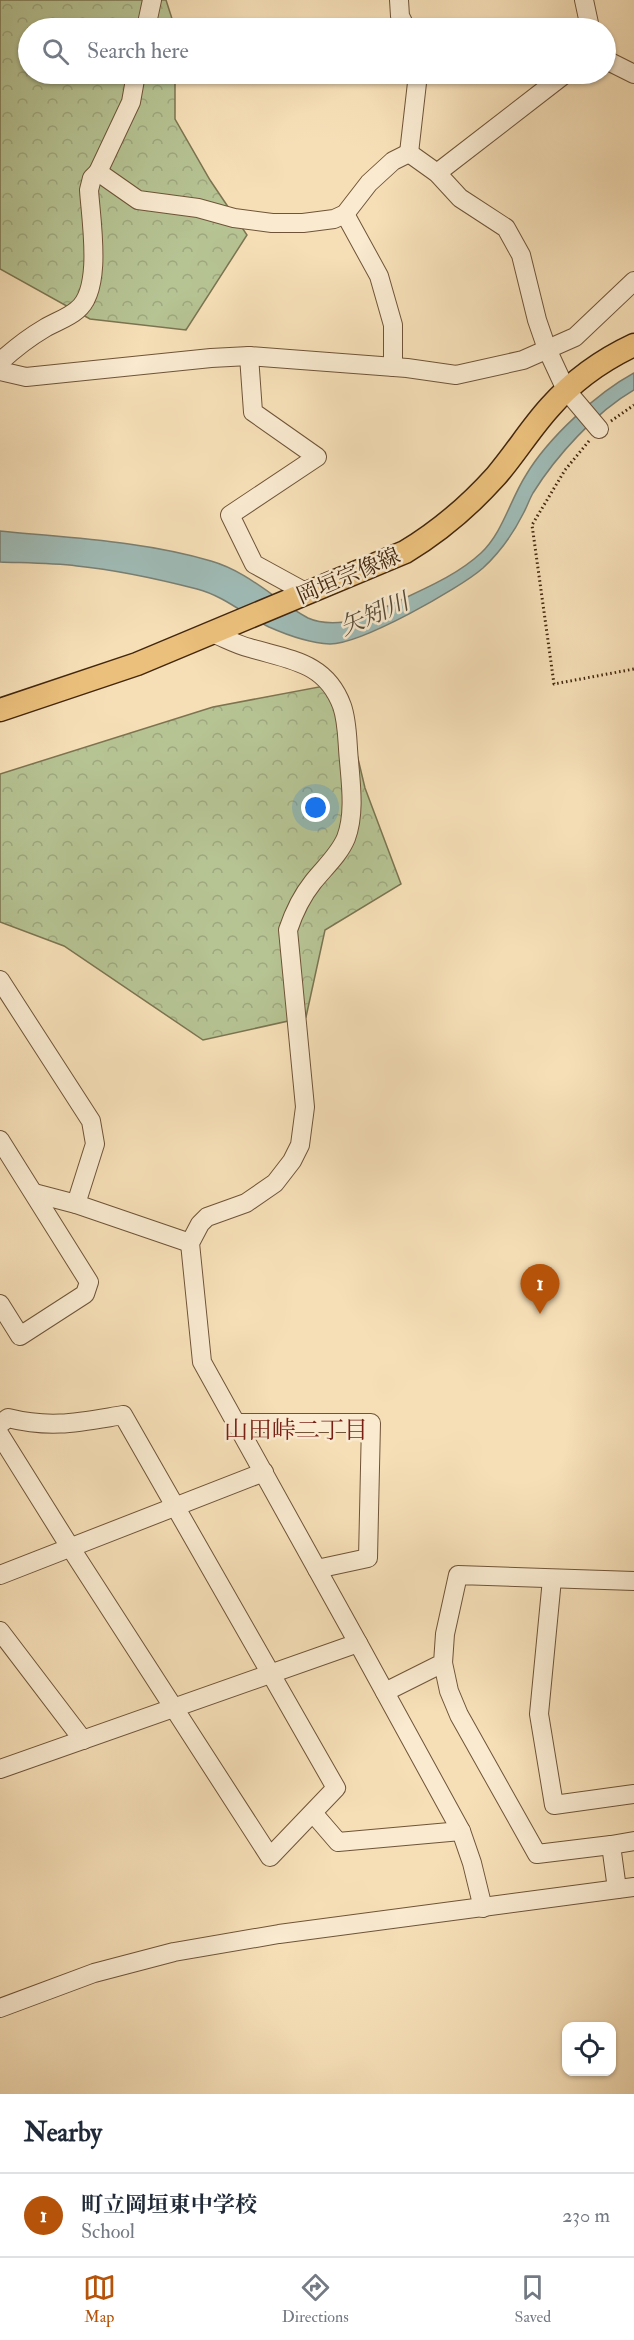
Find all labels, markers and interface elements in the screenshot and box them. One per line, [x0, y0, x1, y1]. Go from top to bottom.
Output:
search box [18, 18, 616, 84]
icon: search [39, 35, 72, 68]
text: Search here [87, 37, 189, 65]
street label: 岡垣宗像線 [292, 542, 404, 610]
water label: 矢矧川 [335, 585, 416, 643]
your location [301, 793, 330, 822]
pin: 1 [520, 1264, 560, 1314]
district label: 山田峠二丁目 [224, 1415, 368, 1446]
map controls [562, 2022, 616, 2076]
button: locate [562, 2022, 616, 2076]
text: Nearby [24, 2117, 102, 2149]
text: 町立岡垣東中学校 [81, 2191, 257, 2219]
text: 1 [40, 2203, 47, 2228]
text: 230 m [562, 2203, 610, 2228]
text: School [81, 2219, 135, 2244]
tab: Map [83, 2271, 116, 2327]
tab: Directions [282, 2271, 349, 2327]
tab: Saved [515, 2271, 551, 2327]

